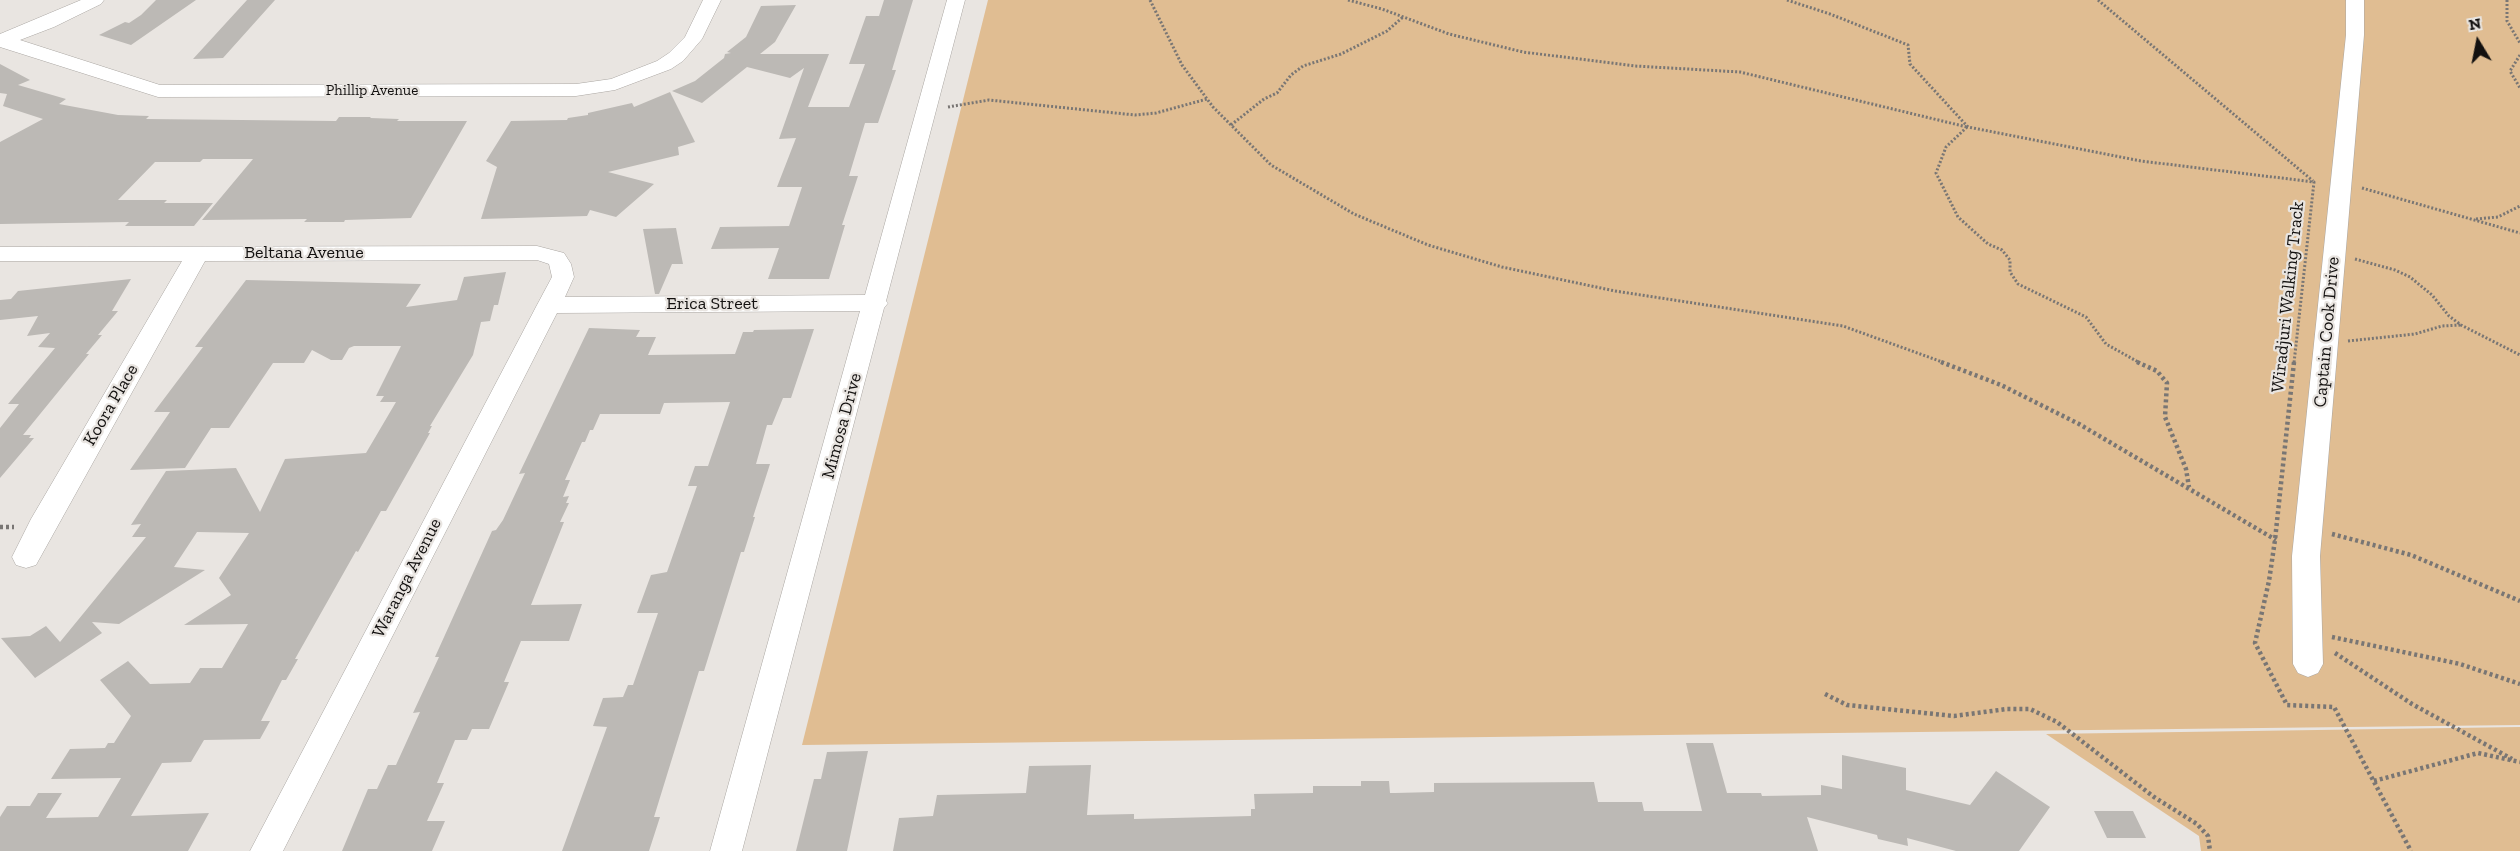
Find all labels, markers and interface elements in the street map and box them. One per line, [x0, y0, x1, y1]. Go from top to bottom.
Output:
north arrow [2448, 12, 2508, 72]
text: N [2467, 13, 2482, 34]
street label: Phillip Avenue [326, 82, 418, 100]
street label: Wiradjuri Walking Track [2267, 200, 2309, 394]
street label: Beltana Avenue [244, 242, 364, 264]
street label: Captain Cook Drive [2310, 256, 2344, 408]
street label: Erica Street [666, 293, 758, 315]
street label: Koora Place [79, 360, 143, 450]
street label: Mimosa Drive [817, 371, 867, 481]
street label: Waranga Avenue [368, 515, 446, 641]

